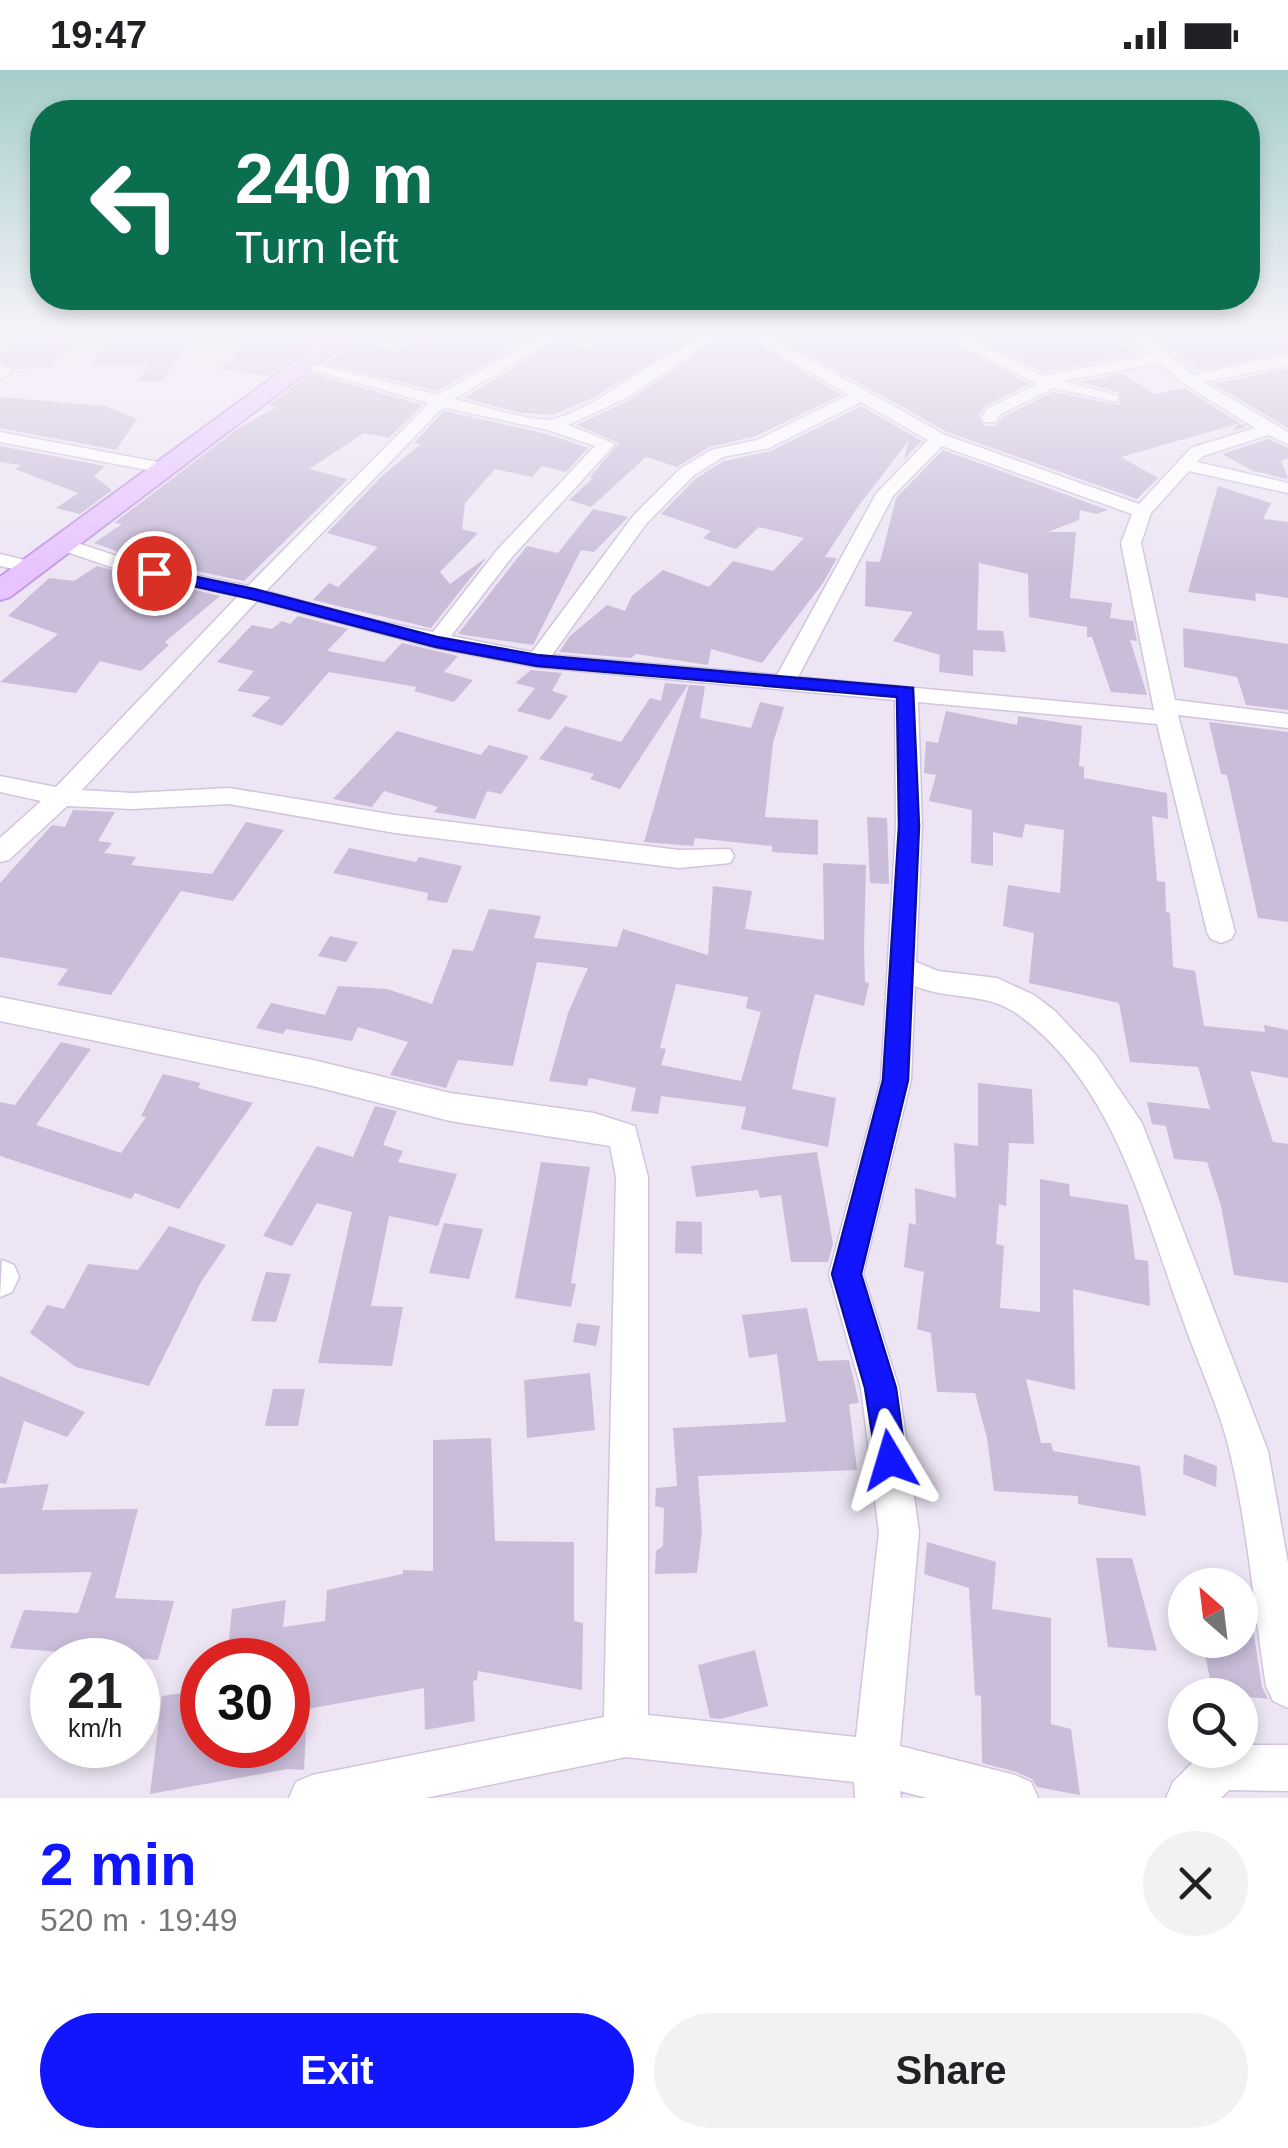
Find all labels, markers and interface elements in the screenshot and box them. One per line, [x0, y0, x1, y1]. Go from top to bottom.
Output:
text: 19:47 [50, 14, 147, 56]
icon: left [70, 140, 200, 270]
text: 240 m [235, 140, 433, 218]
text: Turn left [235, 222, 398, 273]
pin [112, 531, 197, 616]
icon: arrive [127, 546, 182, 601]
position arrow [838, 1408, 942, 1512]
north arrow [1168, 1568, 1258, 1658]
map controls [1168, 1568, 1258, 1768]
speed limit sign: 30 [180, 1638, 310, 1768]
text: 21 [67, 1663, 123, 1719]
button: search [1168, 1678, 1258, 1768]
text: km/h [68, 1714, 122, 1742]
text: 2 min [40, 1831, 197, 1898]
button: close [1143, 1831, 1248, 1936]
text: 520 m · 19:49 [40, 1902, 237, 1938]
button: Exit [40, 2013, 634, 2128]
button: Share [654, 2013, 1248, 2128]

